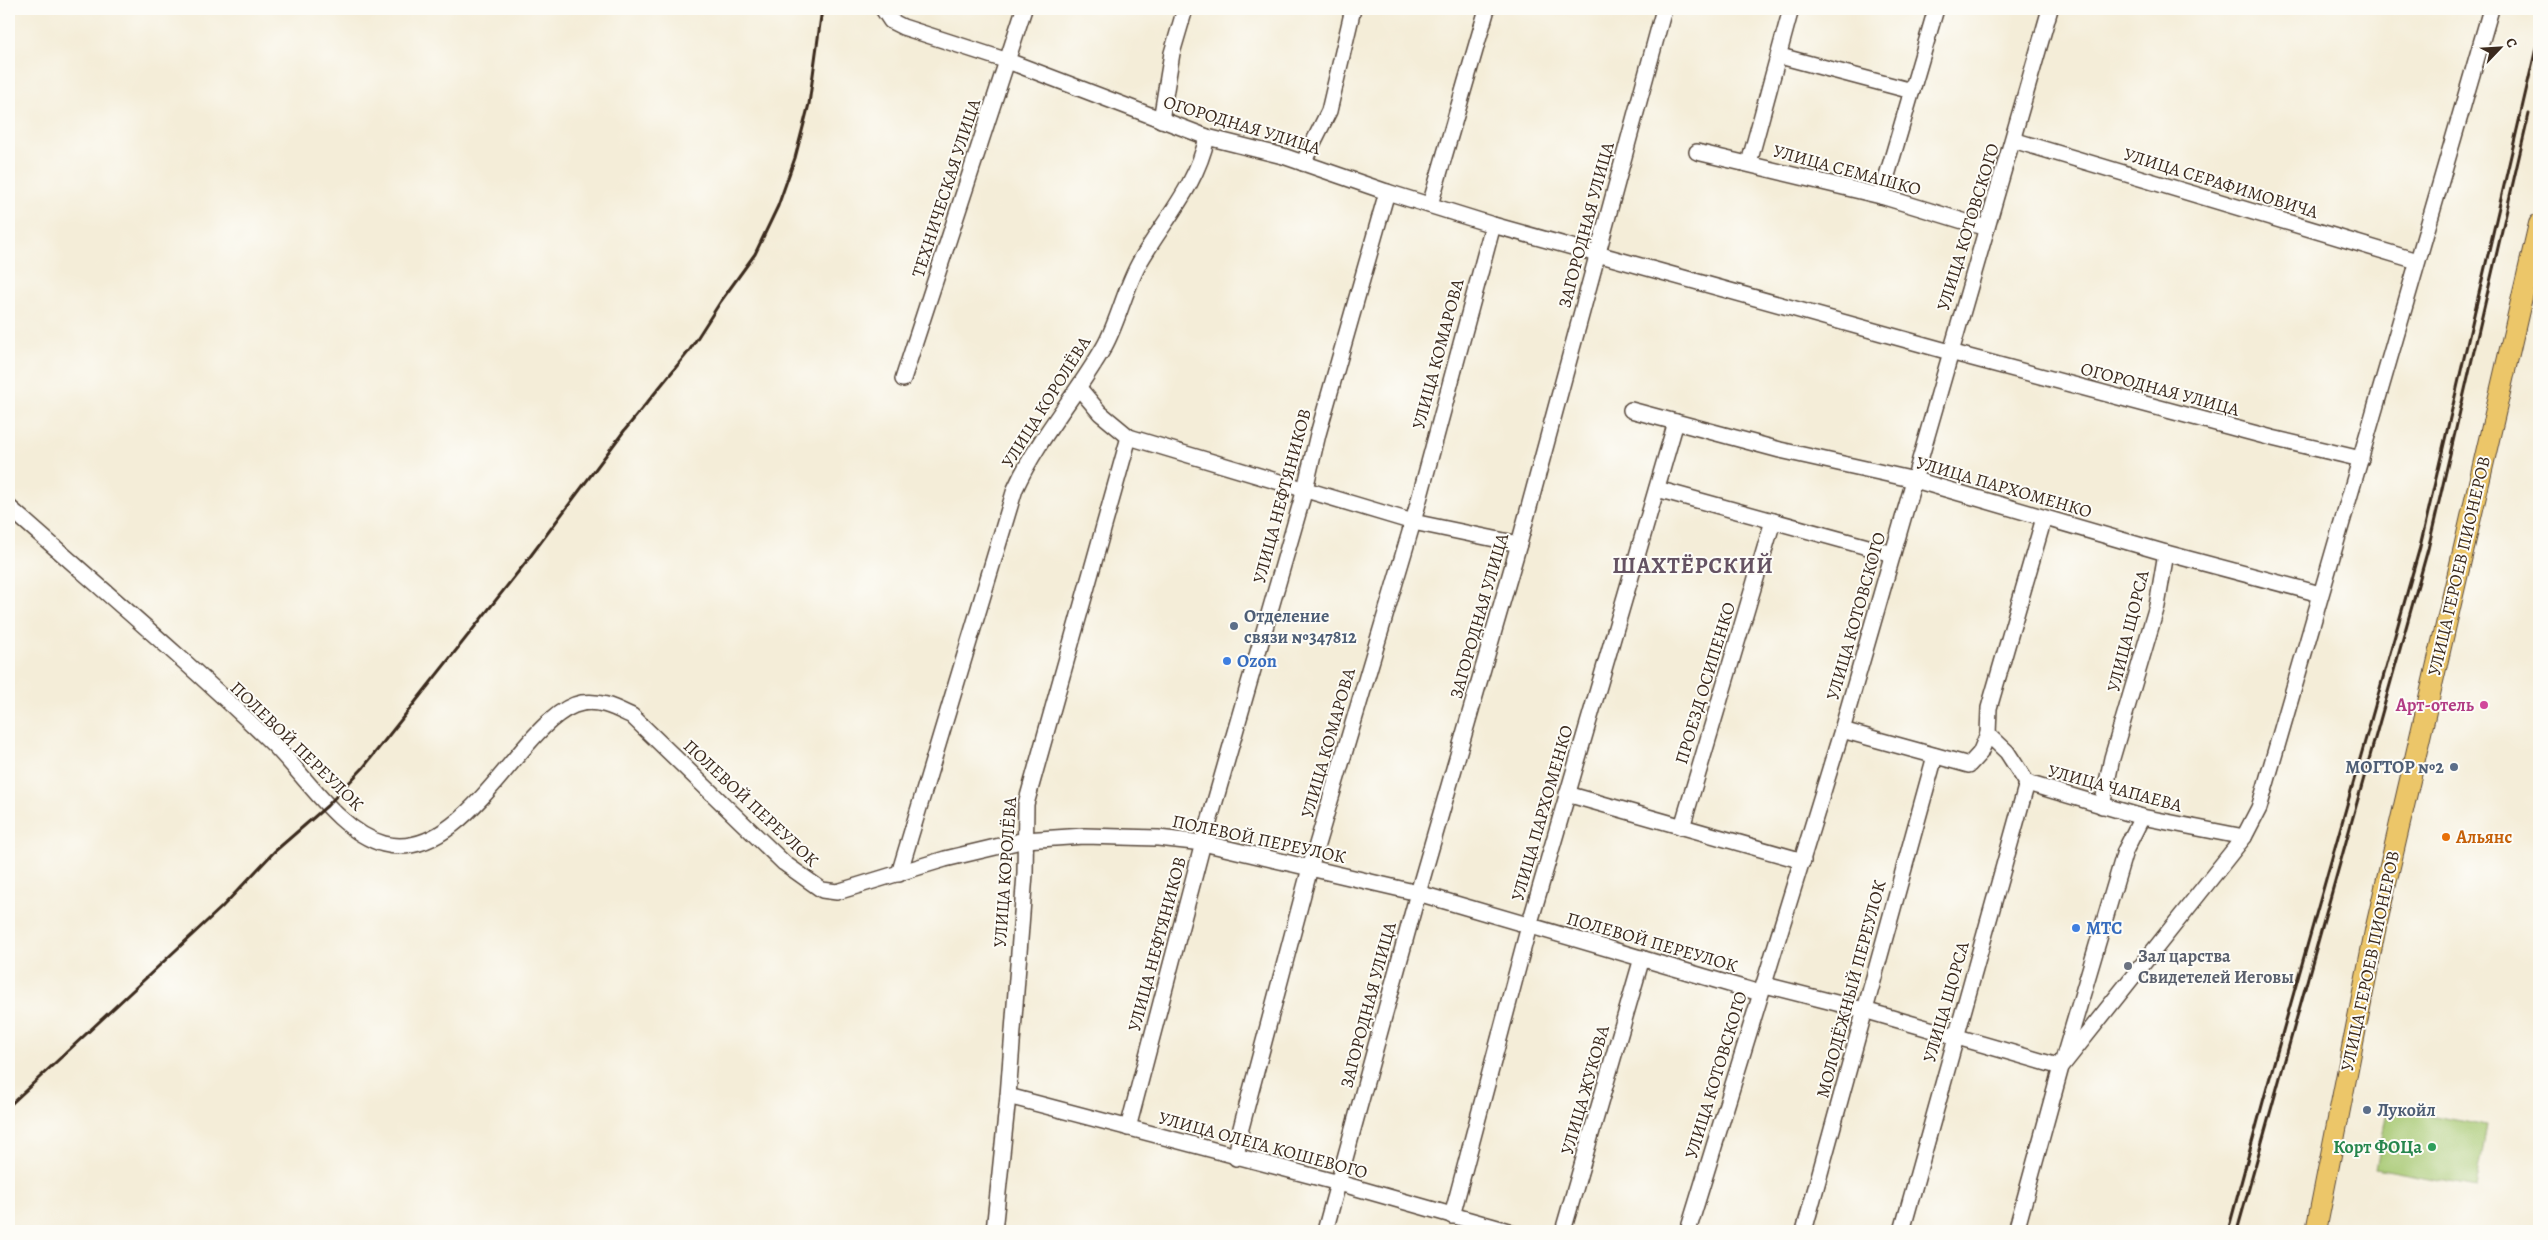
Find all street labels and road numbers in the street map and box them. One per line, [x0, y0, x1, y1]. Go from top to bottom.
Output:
street label: ОГОРОДНАЯ УЛИЦА [1160, 90, 1324, 160]
street label: ТЕХНИЧЕСКАЯ УЛИЦА [906, 95, 986, 280]
street label: ЗАГОРОДНАЯ УЛИЦА [1552, 139, 1620, 311]
street label: УЛИЦА СЕМАШКО [1770, 139, 1924, 201]
street label: УЛИЦА КОТОВСКОГО [1931, 140, 2005, 314]
street label: УЛИЦА СЕРАФИМОВИЧА [2121, 142, 2322, 224]
street label: УЛИЦА КОМАРОВА [1406, 276, 1470, 432]
street label: УЛИЦА КОРОЛЁВА [996, 331, 1096, 472]
street label: ОГОРОДНАЯ УЛИЦА [2078, 356, 2242, 422]
street label: УЛИЦА НЕФТЯНИКОВ [1247, 406, 1317, 586]
street label: УЛИЦА ПАРХОМЕНКО [1913, 450, 2095, 524]
street label: УЛИЦА ГЕРОЕВ ПИОНЕРОВ [2422, 454, 2496, 678]
street label: УЛИЦА КОТОВСКОГО [1821, 529, 1891, 703]
street label: ЗАГОРОДНАЯ УЛИЦА [1444, 530, 1514, 701]
street label: УЛИЦА ЩОРСА [2101, 567, 2155, 694]
street label: ПРОЕЗД ОСИПЕНКО [1669, 599, 1741, 767]
street label: УЛИЦА КОМАРОВА [1295, 665, 1361, 821]
street label: ПОЛЕВОЙ ПЕРЕУЛОК [225, 676, 369, 816]
street label: УЛИЦА ПАРХОМЕНКО [1505, 722, 1579, 904]
street label: ПОЛЕВОЙ ПЕРЕУЛОК [678, 734, 824, 872]
street label: УЛИЦА ЧАПАЕВА [2045, 759, 2185, 818]
street label: УЛИЦА КОРОЛЁВА [988, 795, 1022, 948]
street label: ПОЛЕВОЙ ПЕРЕУЛОК [1170, 809, 1348, 869]
street label: УЛИЦА ГЕРОЕВ ПИОНЕРОВ [2335, 849, 2405, 1073]
street label: УЛИЦА НЕФТЯНИКОВ [1122, 854, 1192, 1034]
street label: МОЛОДЁЖНЫЙ ПЕРЕУЛОК [1810, 877, 1892, 1100]
street label: ПОЛЕВОЙ ПЕРЕУЛОК [1564, 906, 1741, 978]
street label: ЗАГОРОДНАЯ УЛИЦА [1334, 919, 1402, 1091]
street label: УЛИЦА ЩОРСА [1917, 938, 1975, 1065]
street label: УЛИЦА КОТОВСКОГО [1679, 988, 1753, 1162]
street label: УЛИЦА ЖУКОВА [1555, 1022, 1615, 1157]
street label: УЛИЦА ОЛЕГА КОШЕВОГО [1156, 1106, 1370, 1184]

